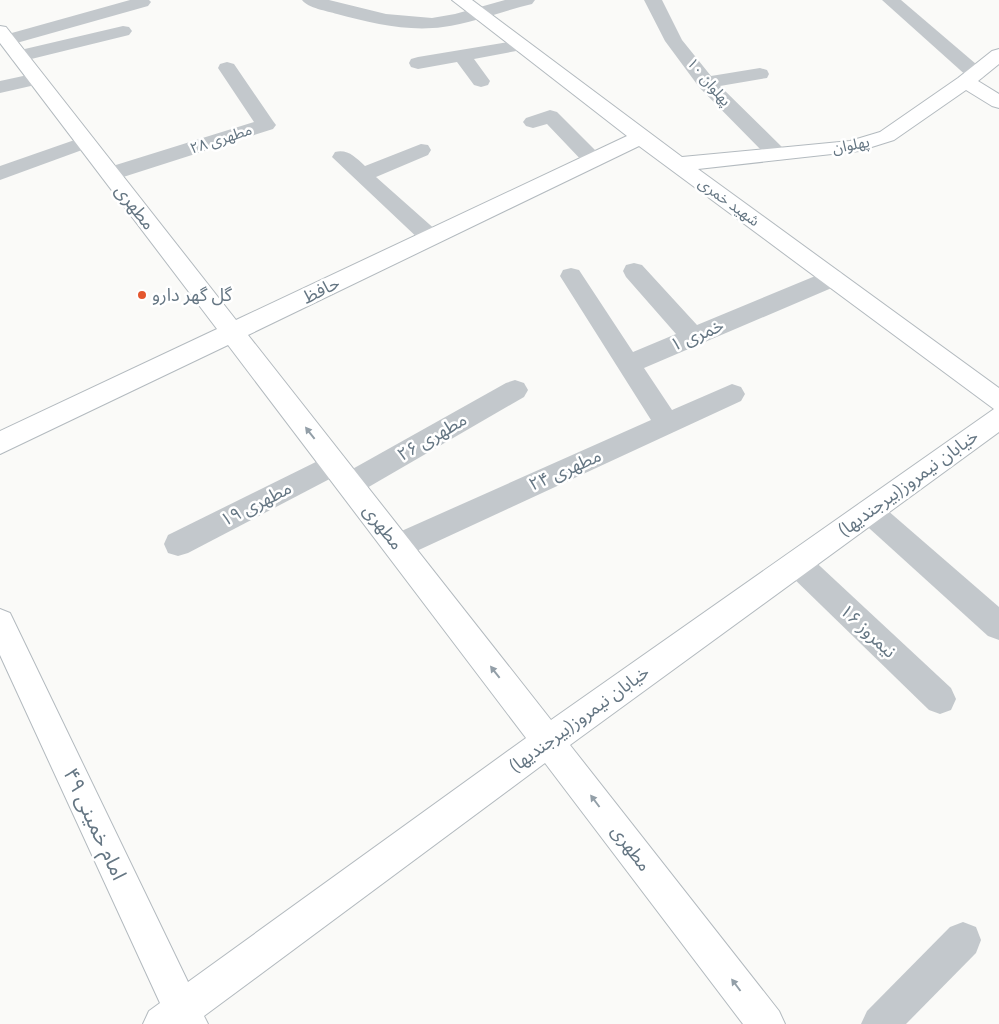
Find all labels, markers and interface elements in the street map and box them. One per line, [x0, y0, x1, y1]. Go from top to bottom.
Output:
street label: پهلوان ۱۰ [682, 54, 735, 111]
street label: مطهری ۲۸ [188, 121, 254, 157]
street label: پهلوان [831, 133, 871, 159]
street label: شهید خمری [695, 174, 763, 230]
street label: مطهری [110, 180, 160, 234]
street label: حافظ [299, 272, 342, 307]
place label: گل گهر دارو [152, 284, 233, 306]
marker: گل گهر دارو [136, 289, 148, 301]
street label: خمری ۱ [667, 314, 727, 356]
street label: مطهری ۲۶ [393, 408, 471, 466]
street label: خیابان نیمروز(بیرجندیها) [833, 425, 983, 541]
one-way arrow [305, 427, 316, 440]
street label: مطهری ۲۴ [525, 444, 605, 496]
street label: مطهری ۱۹ [217, 477, 295, 531]
street label: مطهری [358, 500, 408, 554]
street label: نیمروز ۱۶ [835, 600, 901, 662]
street label: خیابان نیمروز(بیرجندیها) [504, 661, 654, 777]
one-way arrow [490, 666, 501, 679]
street label: امام خمینی ۴۹ [55, 764, 132, 886]
one-way arrow [589, 795, 600, 808]
street label: مطهری [607, 821, 655, 875]
one-way arrow [731, 979, 742, 992]

